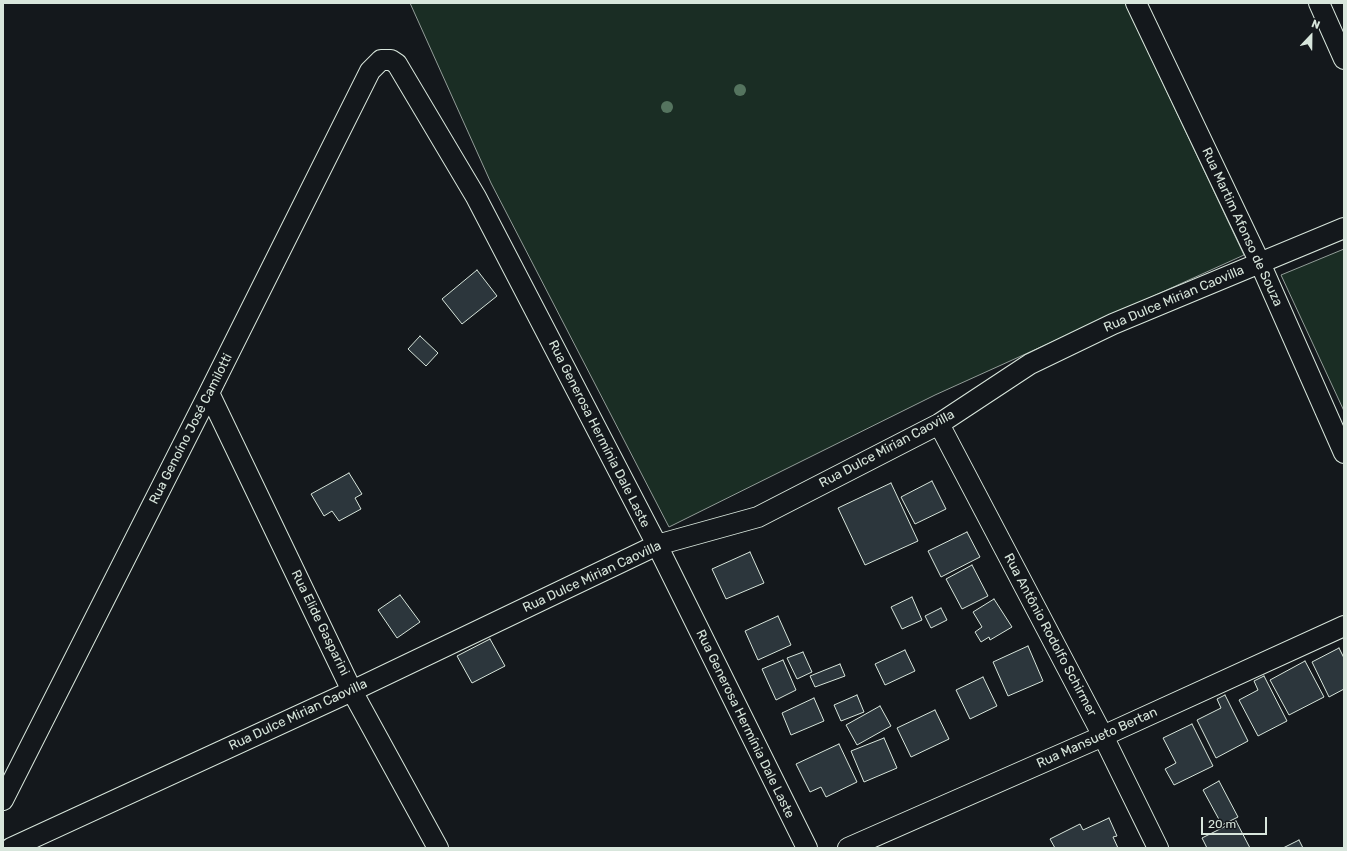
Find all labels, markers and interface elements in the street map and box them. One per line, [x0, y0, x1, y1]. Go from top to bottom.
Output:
north arrow [1291, 16, 1331, 56]
text: N [1310, 17, 1322, 32]
street label: Rua Martim Afonso de Souza [1198, 145, 1286, 309]
street label: Rua Dulce Mirian Caovilla [1101, 262, 1247, 336]
street label: Rua Generosa Hermínia Dale Laste [545, 338, 653, 530]
street label: Rua Genoíno José Camilotti [146, 351, 236, 507]
street label: Rua Dulce Mirian Caovilla [817, 407, 957, 491]
street label: Rua Dulce Mirian Caovilla [520, 538, 664, 616]
street label: Rua Antônio Rodolfo Schirmer [1000, 551, 1100, 719]
street label: Rua Elide Gasparini [288, 568, 352, 678]
street label: Rua Generosa Hermínia Dale Laste [692, 627, 798, 821]
street label: Rua Dulce Mirian Caovilla [226, 676, 370, 754]
street label: Rua Mansueto Bertan [1034, 704, 1160, 772]
scale bar [1203, 809, 1269, 835]
text: 20 m [1208, 817, 1236, 831]

